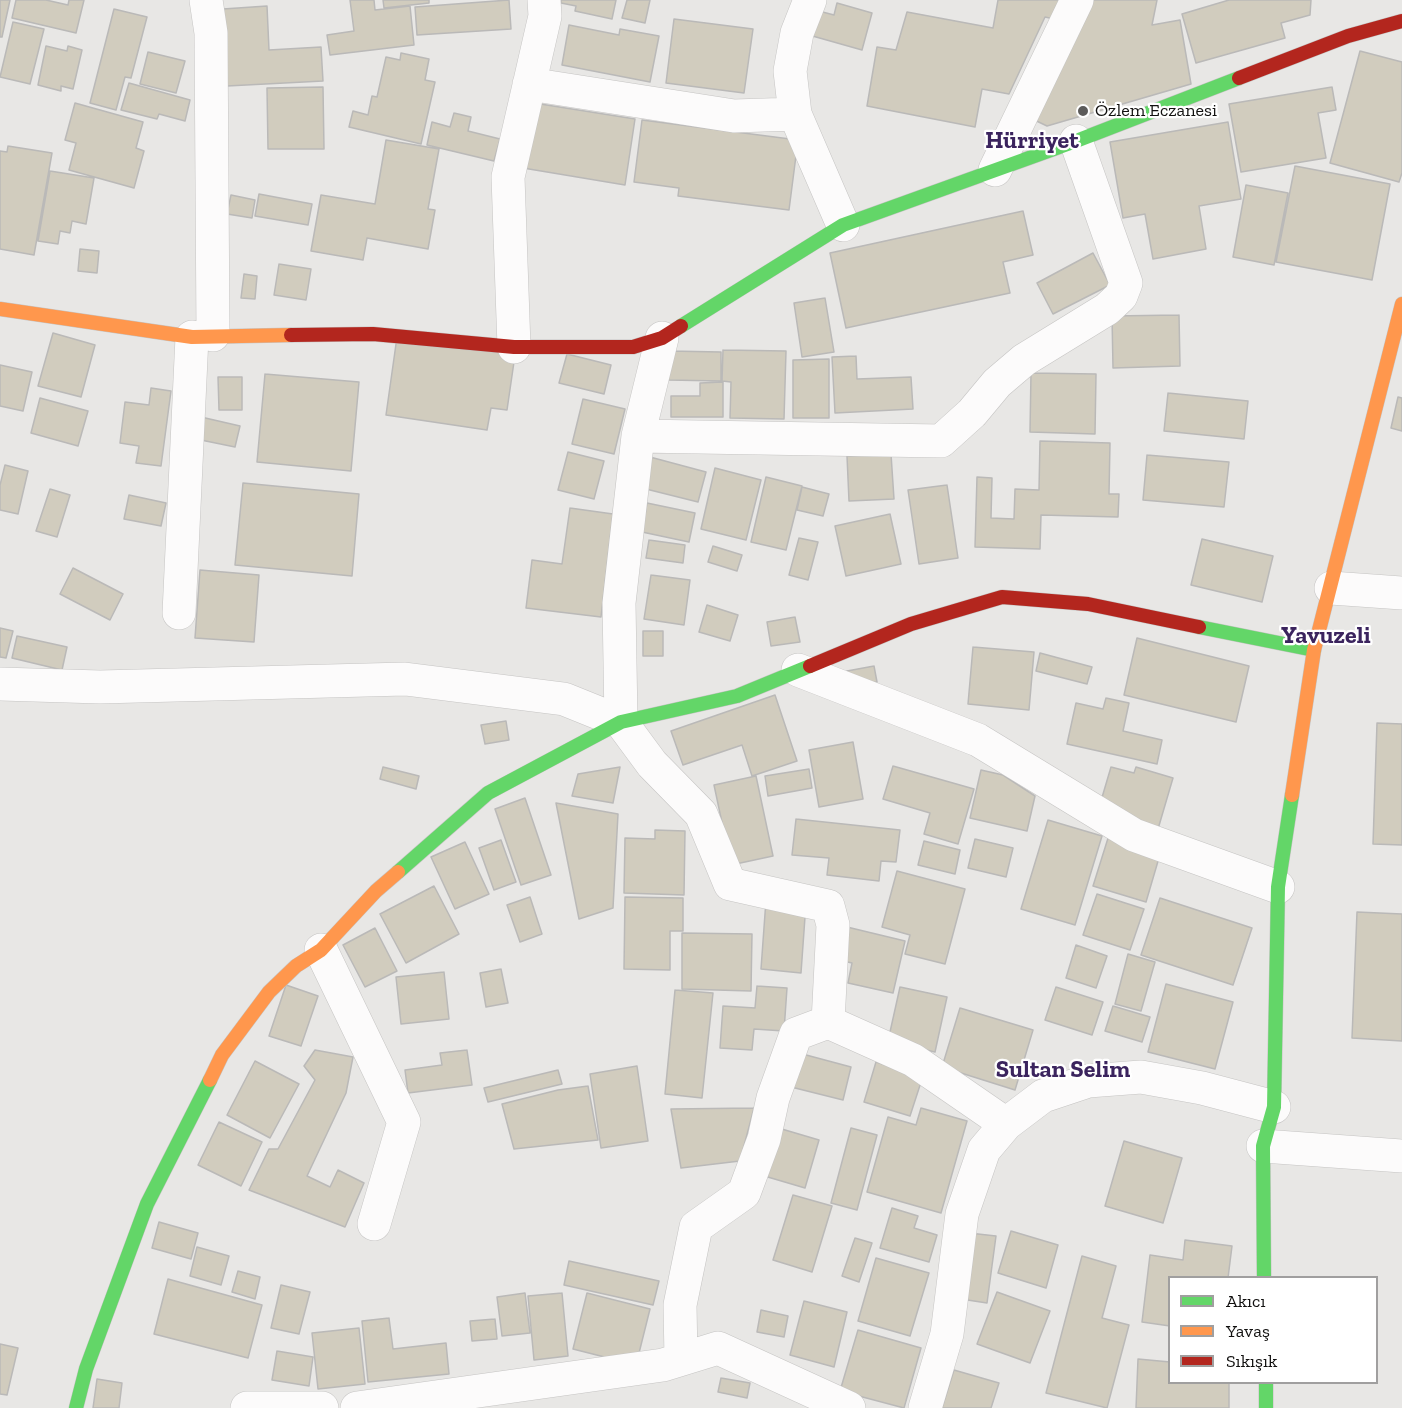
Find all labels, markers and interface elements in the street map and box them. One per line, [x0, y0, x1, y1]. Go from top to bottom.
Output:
place label: Özlem Eczanesi [1095, 100, 1217, 122]
marker: Özlem Eczanesi [1076, 104, 1090, 118]
district label: Hürriyet [985, 127, 1079, 155]
district label: Yavuzeli [1281, 622, 1371, 650]
district label: Sultan Selim [996, 1056, 1130, 1084]
legend [1168, 1276, 1378, 1384]
text: Akıcı [1226, 1290, 1265, 1312]
text: Yavaş [1226, 1320, 1270, 1342]
text: Sıkışık [1226, 1350, 1277, 1372]

